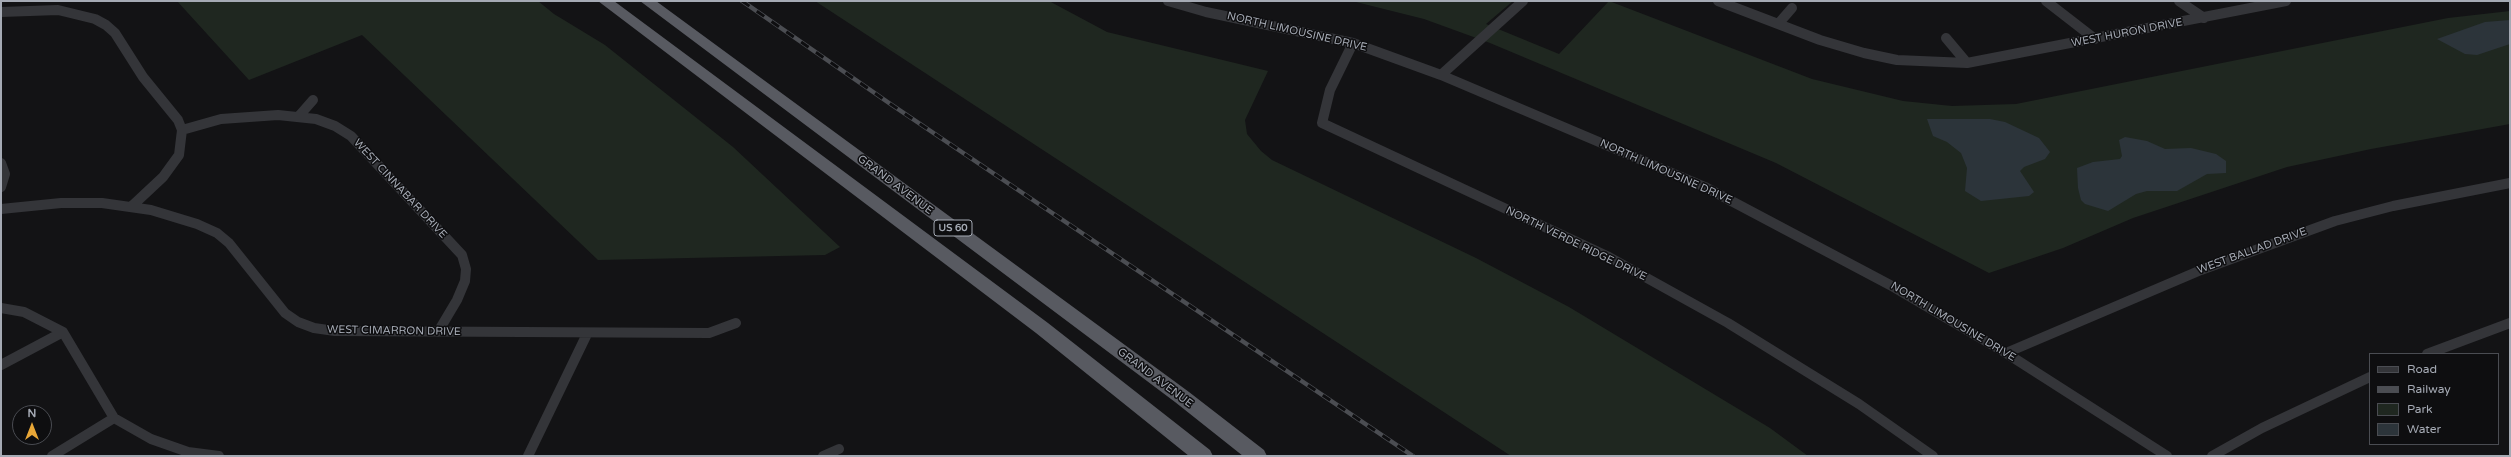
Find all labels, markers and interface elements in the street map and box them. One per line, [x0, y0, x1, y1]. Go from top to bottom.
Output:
street label: NORTH LIMOUSINE DRIVE [1226, 9, 1368, 55]
street label: WEST HURON DRIVE [2070, 16, 2184, 50]
street label: WEST CINNABAR DRIVE [350, 137, 450, 241]
street label: NORTH LIMOUSINE DRIVE [1598, 137, 1734, 207]
street label: GRAND AVENUE [855, 152, 935, 218]
street label: NORTH VERDE RIDGE DRIVE [1503, 204, 1649, 284]
road number: US 60 [934, 220, 972, 236]
street label: WEST BALLAD DRIVE [2195, 225, 2309, 277]
street label: NORTH LIMOUSINE DRIVE [1888, 279, 2018, 365]
street label: WEST CIMARRON DRIVE [327, 323, 461, 339]
street label: GRAND AVENUE [1115, 345, 1195, 411]
legend [2369, 353, 2499, 445]
text: Road [2407, 362, 2437, 376]
text: Railway [2407, 382, 2451, 396]
text: Park [2407, 402, 2433, 416]
north arrow [12, 405, 52, 445]
text: N [28, 407, 36, 420]
text: Water [2407, 422, 2441, 436]

